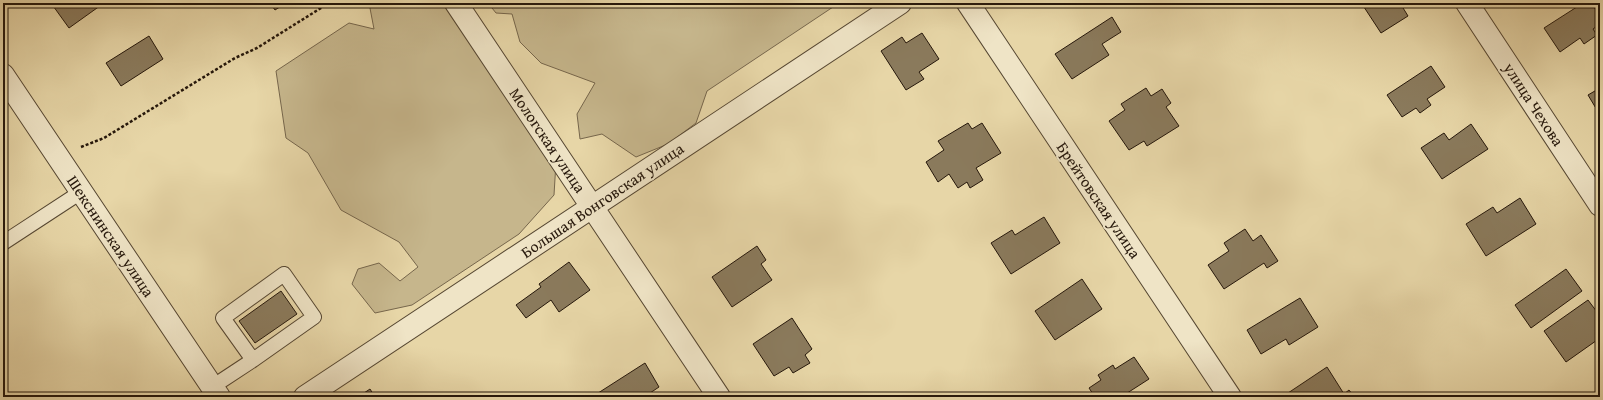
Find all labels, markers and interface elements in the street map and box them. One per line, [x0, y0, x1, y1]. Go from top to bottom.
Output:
street label: улица Чехова [1497, 56, 1570, 151]
street label: Мологская улица [504, 83, 592, 198]
street label: Большая Вонговская улица [516, 136, 689, 264]
street label: Брейтовская улица [1051, 137, 1147, 264]
street label: Шекснинская улица [61, 170, 161, 302]

